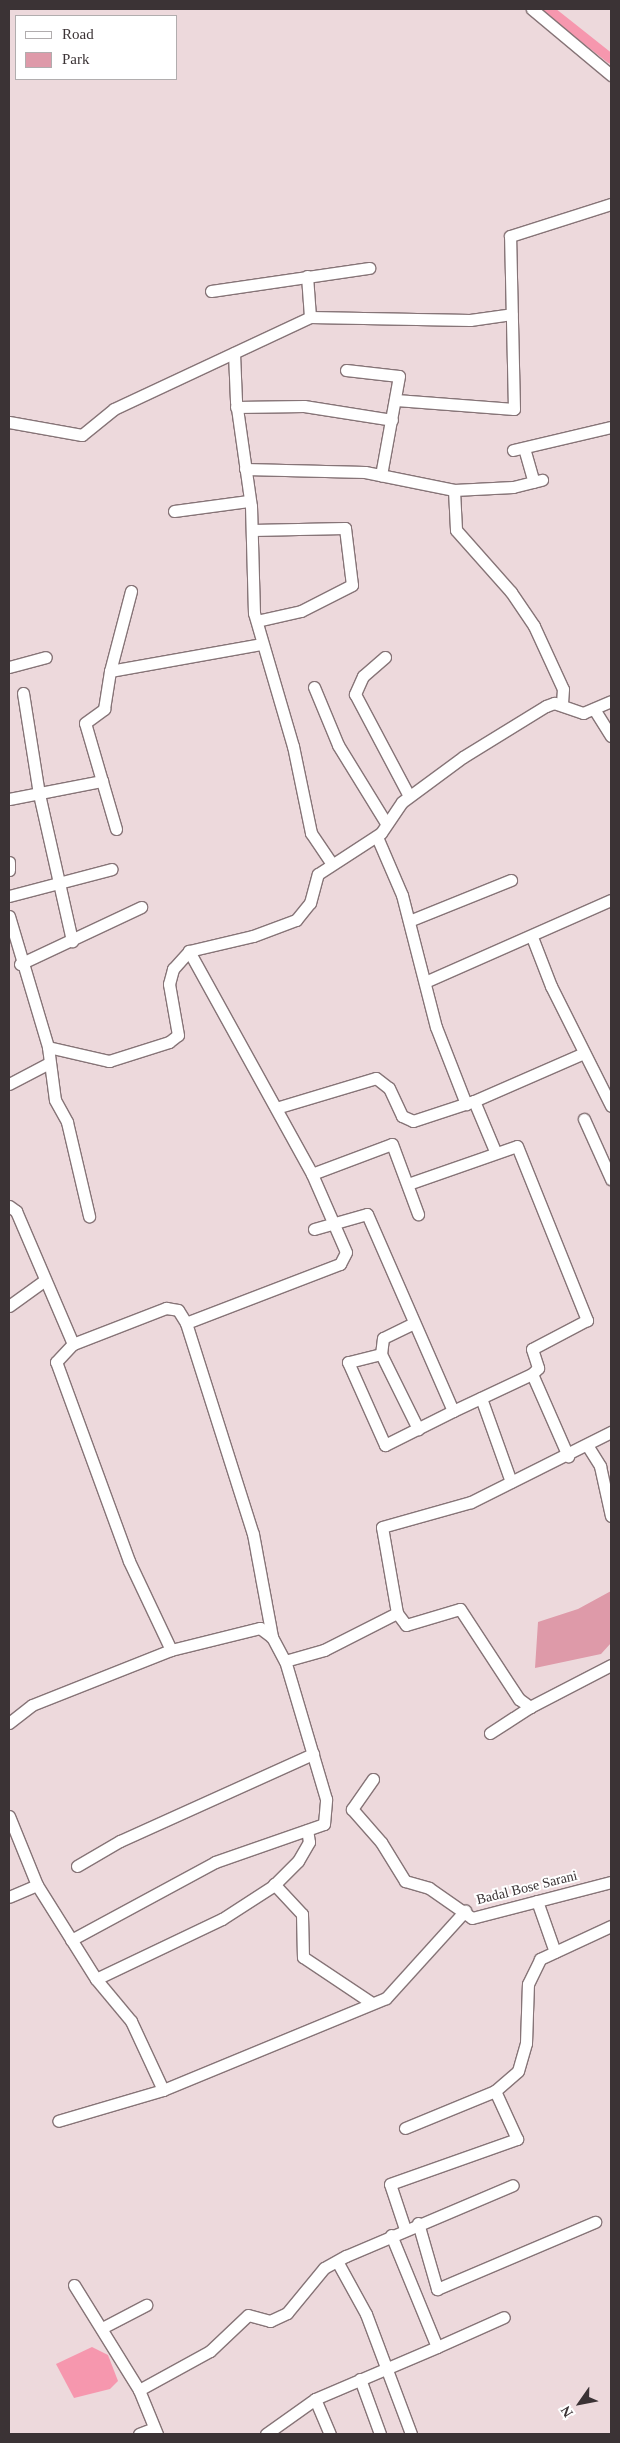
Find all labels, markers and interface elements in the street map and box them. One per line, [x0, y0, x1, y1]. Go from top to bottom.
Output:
legend [15, 15, 178, 80]
text: Road [62, 26, 94, 42]
text: Park [62, 51, 90, 67]
street label: Badal Bose Sarani [475, 1867, 579, 1909]
north arrow [555, 2378, 605, 2428]
text: N [558, 2403, 576, 2420]

